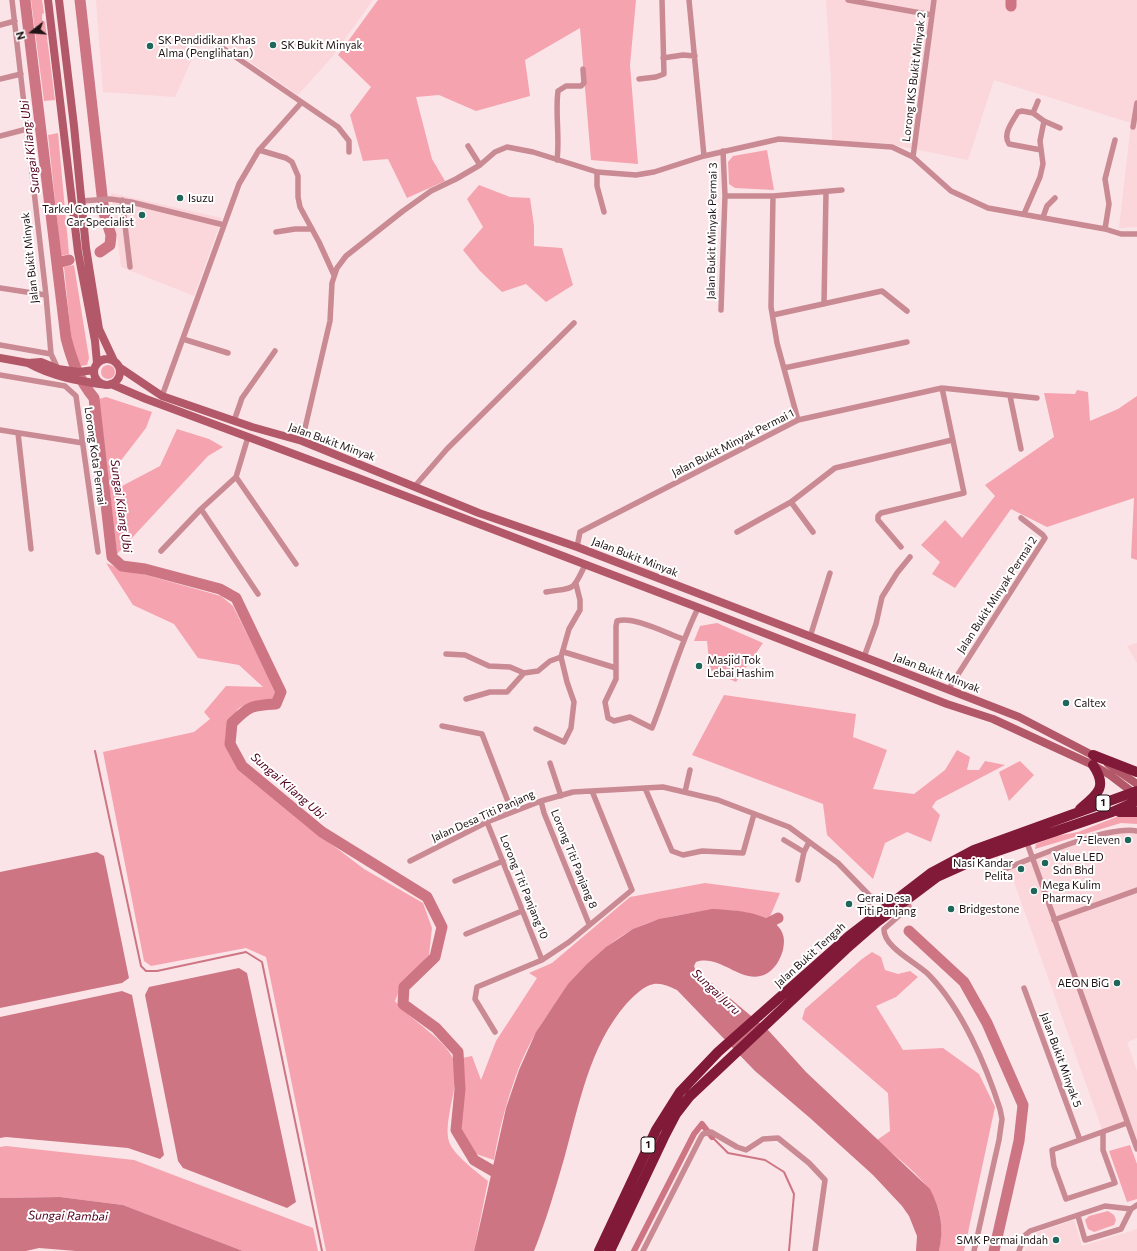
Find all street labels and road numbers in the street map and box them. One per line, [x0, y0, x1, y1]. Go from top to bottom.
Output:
street label: Lorong IKS Bukit Minyak 2 [899, 11, 929, 143]
street label: Jalan Bukit Minyak Permai 3 [704, 162, 720, 300]
street label: Jalan Bukit Minyak [19, 212, 41, 304]
street label: Lorong Kota Permai [82, 406, 108, 506]
street label: Jalan Bukit Minyak Permai 1 [670, 406, 796, 480]
street label: Jalan Bukit Minyak [287, 420, 377, 464]
street label: Jalan Bukit Minyak [590, 534, 680, 580]
street label: Jalan Bukit Minyak Permai 2 [954, 534, 1040, 656]
street label: Jalan Bukit Minyak [892, 650, 982, 696]
street label: Jalan Desa Titi Panjang [429, 787, 537, 845]
road number: 1 [1096, 795, 1110, 811]
street label: Lorong Titi Panjang 8 [548, 807, 600, 911]
street label: Lorong Titi Panjang 10 [497, 833, 551, 941]
street label: Jalan Bukit Tengah [772, 920, 848, 990]
street label: Jalan Bukit Minyak 5 [1038, 1011, 1084, 1109]
road number: 1 [641, 1137, 655, 1153]

